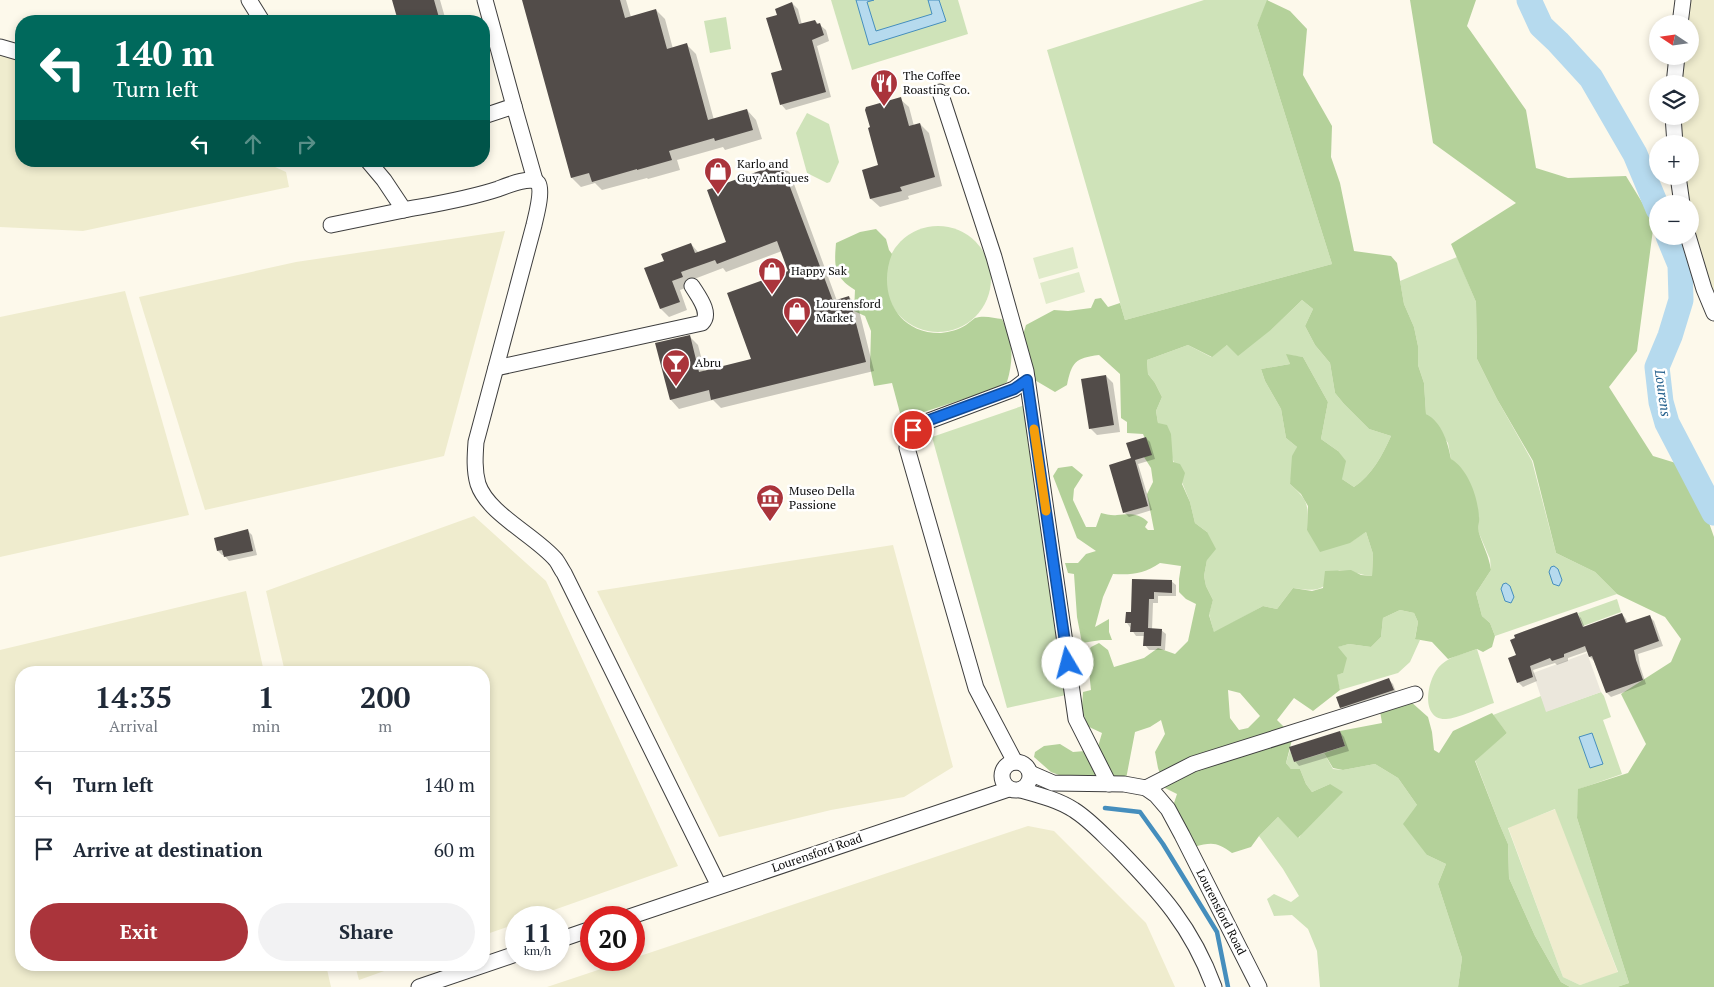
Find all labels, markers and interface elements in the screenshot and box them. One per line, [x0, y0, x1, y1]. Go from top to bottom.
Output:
north arrow [1649, 15, 1699, 65]
map controls [1649, 15, 1699, 245]
text: 140 m [113, 30, 214, 76]
icon: left [30, 35, 95, 100]
restaurant icon: The Coffee Roasting Co. [869, 68, 899, 107]
place label: The Coffee Roasting Co. [903, 68, 970, 97]
text: Turn left [113, 74, 199, 103]
button: layers [1649, 75, 1699, 125]
icon: left [186, 130, 214, 158]
icon: ahead [239, 130, 267, 158]
icon: right [292, 130, 320, 158]
button: + [1649, 135, 1699, 185]
shop icon: Karlo and Guy Antiques [703, 156, 733, 195]
place label: Karlo and Guy Antiques [737, 156, 809, 185]
button: − [1649, 195, 1699, 245]
shop icon: Happy Sak [757, 256, 787, 295]
place label: Happy Sak [791, 263, 848, 278]
shop icon: Lourensford Market [782, 296, 812, 335]
place label: Lourensford Market [816, 296, 881, 325]
bar icon: Abru [661, 348, 691, 387]
place label: Abru [695, 355, 721, 370]
water label: Lourens [1651, 367, 1676, 418]
pin [892, 409, 934, 451]
icon: arrive [899, 416, 927, 444]
museum icon: Museo Della Passione [755, 483, 785, 522]
place label: Museo Della Passione [789, 483, 855, 512]
position arrow [1041, 636, 1093, 688]
text: 14:35 [94, 677, 173, 717]
text: 1 [258, 677, 275, 717]
text: 200 [360, 677, 411, 717]
text: Arrival [109, 715, 158, 737]
text: min [252, 715, 280, 737]
text: m [378, 715, 392, 737]
icon: left [30, 770, 58, 798]
text: Turn left [73, 772, 154, 797]
text: 140 m [424, 772, 475, 797]
street label: Lourensford Road [770, 830, 864, 875]
icon: arrive [30, 835, 58, 863]
text: Arrive at destination [73, 837, 262, 862]
text: 60 m [434, 837, 475, 862]
street label: Lourensford Road [1193, 866, 1250, 958]
button: Exit [30, 903, 248, 961]
button: Share [258, 903, 475, 961]
speed limit sign: 20 [580, 906, 645, 971]
text: 11 [523, 916, 552, 949]
text: km/h [524, 943, 551, 958]

